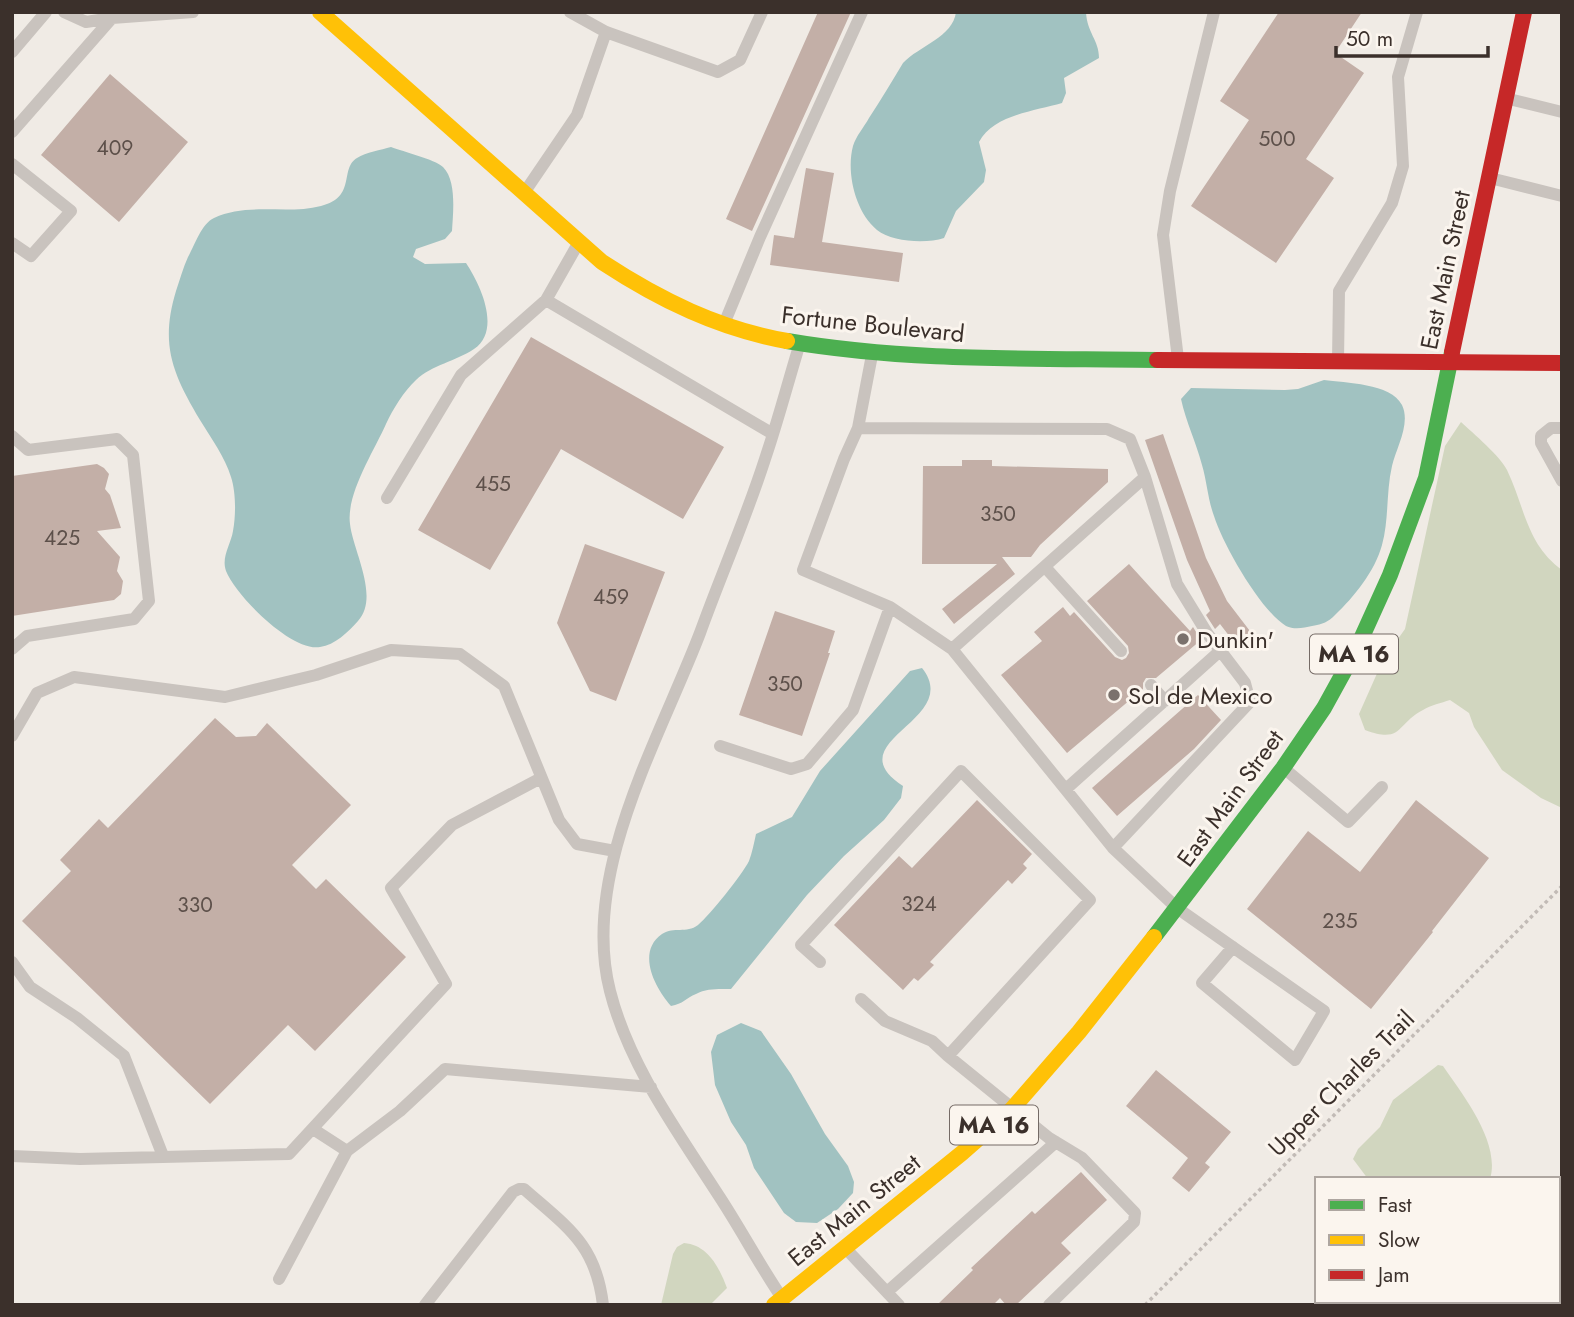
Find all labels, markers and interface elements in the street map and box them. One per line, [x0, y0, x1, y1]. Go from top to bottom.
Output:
scale bar [1336, 14, 1488, 58]
text: 50 m [1346, 24, 1393, 54]
house number: 500 [1258, 124, 1296, 154]
house number: 409 [97, 133, 133, 163]
street label: East Main Street [1411, 187, 1479, 353]
street label: Fortune Boulevard [780, 297, 966, 351]
house number: 455 [475, 469, 511, 499]
house number: 350 [980, 499, 1016, 529]
house number: 425 [44, 523, 80, 553]
house number: 459 [593, 582, 629, 612]
place label: Dunkin' [1197, 622, 1274, 657]
marker: Dunkin' [1175, 631, 1191, 647]
road number: MA 16 [1310, 634, 1398, 674]
house number: 350 [767, 669, 803, 699]
place label: Sol de Mexico [1128, 678, 1273, 713]
marker: Sol de Mexico [1106, 687, 1122, 703]
street label: East Main Street [1168, 722, 1292, 874]
house number: 324 [901, 889, 937, 919]
house number: 330 [177, 890, 213, 920]
house number: 235 [1322, 906, 1358, 936]
street label: Upper Charles Trail [1260, 1002, 1422, 1164]
road number: MA 16 [950, 1106, 1038, 1144]
street label: East Main Street [780, 1145, 928, 1274]
legend [1315, 1177, 1560, 1303]
text: Fast [1378, 1190, 1411, 1220]
text: Slow [1378, 1225, 1420, 1255]
text: Jam [1375, 1260, 1410, 1290]

